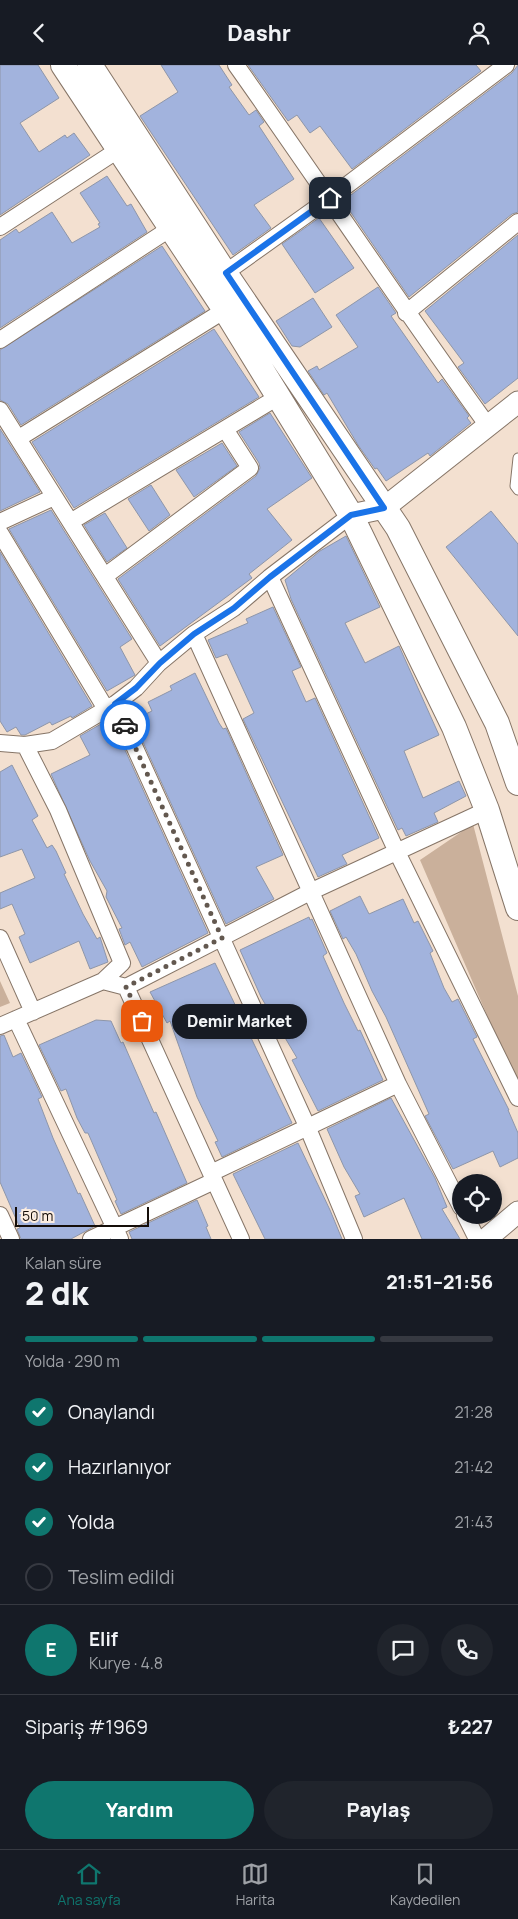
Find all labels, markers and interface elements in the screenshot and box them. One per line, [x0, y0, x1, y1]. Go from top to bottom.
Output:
text: Dashr [227, 18, 291, 48]
icon: back [25, 19, 53, 47]
icon: person [465, 19, 493, 47]
pin [309, 177, 351, 219]
icon: home [316, 184, 344, 212]
courier [100, 700, 150, 750]
icon: car [111, 711, 139, 739]
pin [121, 1000, 163, 1042]
callout: Demir Market [172, 1003, 307, 1039]
icon: bag [128, 1007, 156, 1035]
text: Demir Market [187, 1010, 292, 1032]
map controls [452, 1174, 502, 1224]
button: locate [452, 1174, 502, 1224]
scale bar [15, 1204, 149, 1227]
text: 50 m [22, 1206, 53, 1225]
text: Kalan süre [25, 1252, 102, 1274]
text: 21:51–21:56 [386, 1269, 493, 1295]
text: 2 dk [25, 1271, 88, 1315]
text: Yolda · 290 m [25, 1350, 120, 1372]
icon: check [25, 1398, 53, 1426]
text: Onaylandı [68, 1399, 155, 1425]
text: 21:28 [454, 1401, 493, 1423]
icon: check [25, 1453, 53, 1481]
text: Hazırlanıyor [68, 1454, 171, 1480]
text: 21:42 [454, 1456, 493, 1478]
icon: check [25, 1508, 53, 1536]
text: Yolda [68, 1509, 115, 1535]
text: 21:43 [455, 1511, 493, 1533]
text: Teslim edildi [68, 1564, 175, 1590]
button: chat [377, 1624, 429, 1676]
button: phone [441, 1624, 493, 1676]
text: Elif [89, 1626, 118, 1652]
text: E [45, 1637, 57, 1663]
text: Kurye · 4.8 [89, 1652, 163, 1674]
text: Sipariş #1969 [25, 1714, 148, 1740]
text: ₺227 [448, 1714, 493, 1740]
button: Yardım [25, 1781, 254, 1839]
button: Paylaş [264, 1781, 493, 1839]
tab: Ana sayfa [58, 1860, 121, 1909]
tab: Harita [236, 1860, 275, 1909]
tab: Kaydedilen [390, 1860, 460, 1909]

